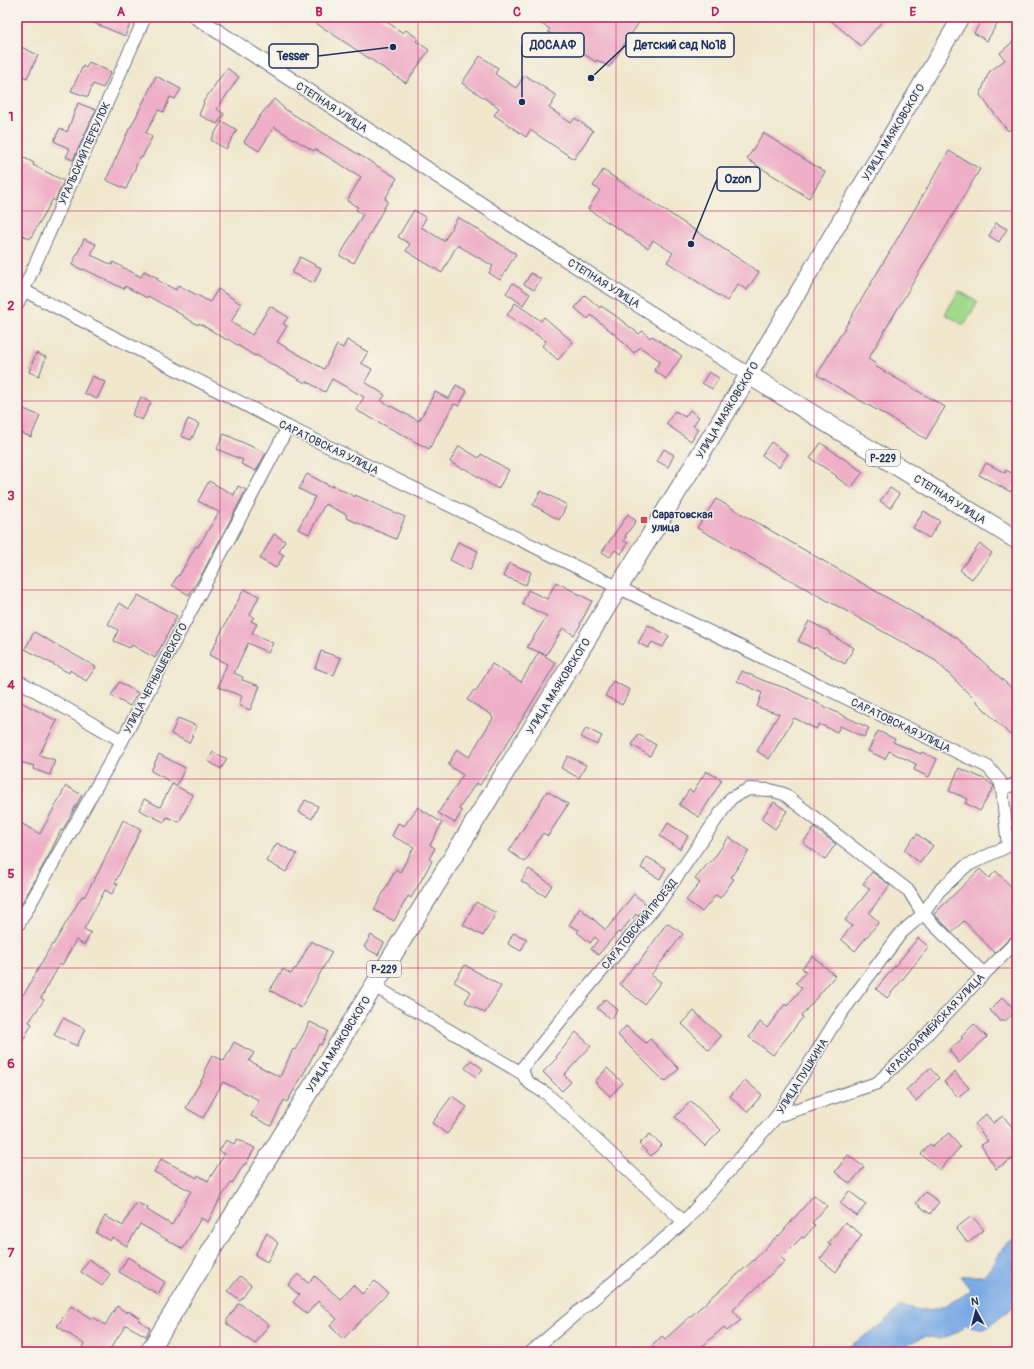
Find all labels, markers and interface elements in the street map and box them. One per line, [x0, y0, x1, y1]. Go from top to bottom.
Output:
text: A [117, 4, 126, 20]
text: B [315, 4, 323, 20]
text: C [513, 4, 521, 20]
text: D [711, 4, 719, 20]
text: E [910, 4, 917, 20]
callout: ДОСААФ [522, 33, 584, 57]
callout: Детский сад №18 [626, 33, 734, 57]
text: ДОСААФ [529, 38, 577, 53]
text: Детский сад №18 [633, 38, 726, 53]
callout: Tesser [269, 44, 318, 68]
text: Tesser [276, 49, 310, 64]
street label: СТЕПНАЯ УЛИЦА [293, 79, 370, 135]
street label: УЛИЦА МАЯКОВСКОГО [859, 82, 927, 183]
street label: УРАЛЬСКИЙ ПЕРЕУЛОК [56, 100, 113, 207]
text: 1 [8, 109, 14, 125]
callout: Ozon [717, 167, 760, 191]
text: Ozon [725, 172, 752, 187]
street label: СТЕПНАЯ УЛИЦА [565, 256, 642, 311]
text: 2 [7, 298, 15, 314]
street label: УЛИЦА МАЯКОВСКОГО [693, 360, 761, 461]
street label: САРАТОВСКАЯ УЛИЦА [277, 418, 381, 477]
road number: Р-229 [866, 450, 900, 466]
street label: СТЕПНАЯ УЛИЦА [911, 472, 988, 527]
text: 3 [7, 488, 15, 504]
place label: Саратовская улица [651, 508, 713, 534]
marker: Саратовская улица [639, 515, 649, 525]
street label: УЛИЦА ЧЕРНЫШЕВСКОГО [121, 621, 190, 736]
street label: УЛИЦА МАЯКОВСКОГО [524, 636, 593, 737]
text: 4 [7, 677, 15, 693]
street label: САРАТОВСКАЯ УЛИЦА [849, 696, 953, 755]
text: 5 [7, 866, 15, 882]
street label: САРАТОВСКИЙ ПРОЕЗД [599, 876, 680, 972]
road number: Р-229 [367, 961, 401, 977]
street label: КРАСНОАРМЕЙСКАЯ УЛИЦА [883, 971, 987, 1078]
street label: УЛИЦА МАЯКОВСКОГО [304, 994, 373, 1095]
street label: УЛИЦА ПУШКИНА [774, 1036, 831, 1116]
text: 6 [7, 1056, 15, 1072]
text: 7 [8, 1245, 15, 1261]
north arrow [956, 1291, 996, 1331]
text: N [970, 1295, 980, 1308]

